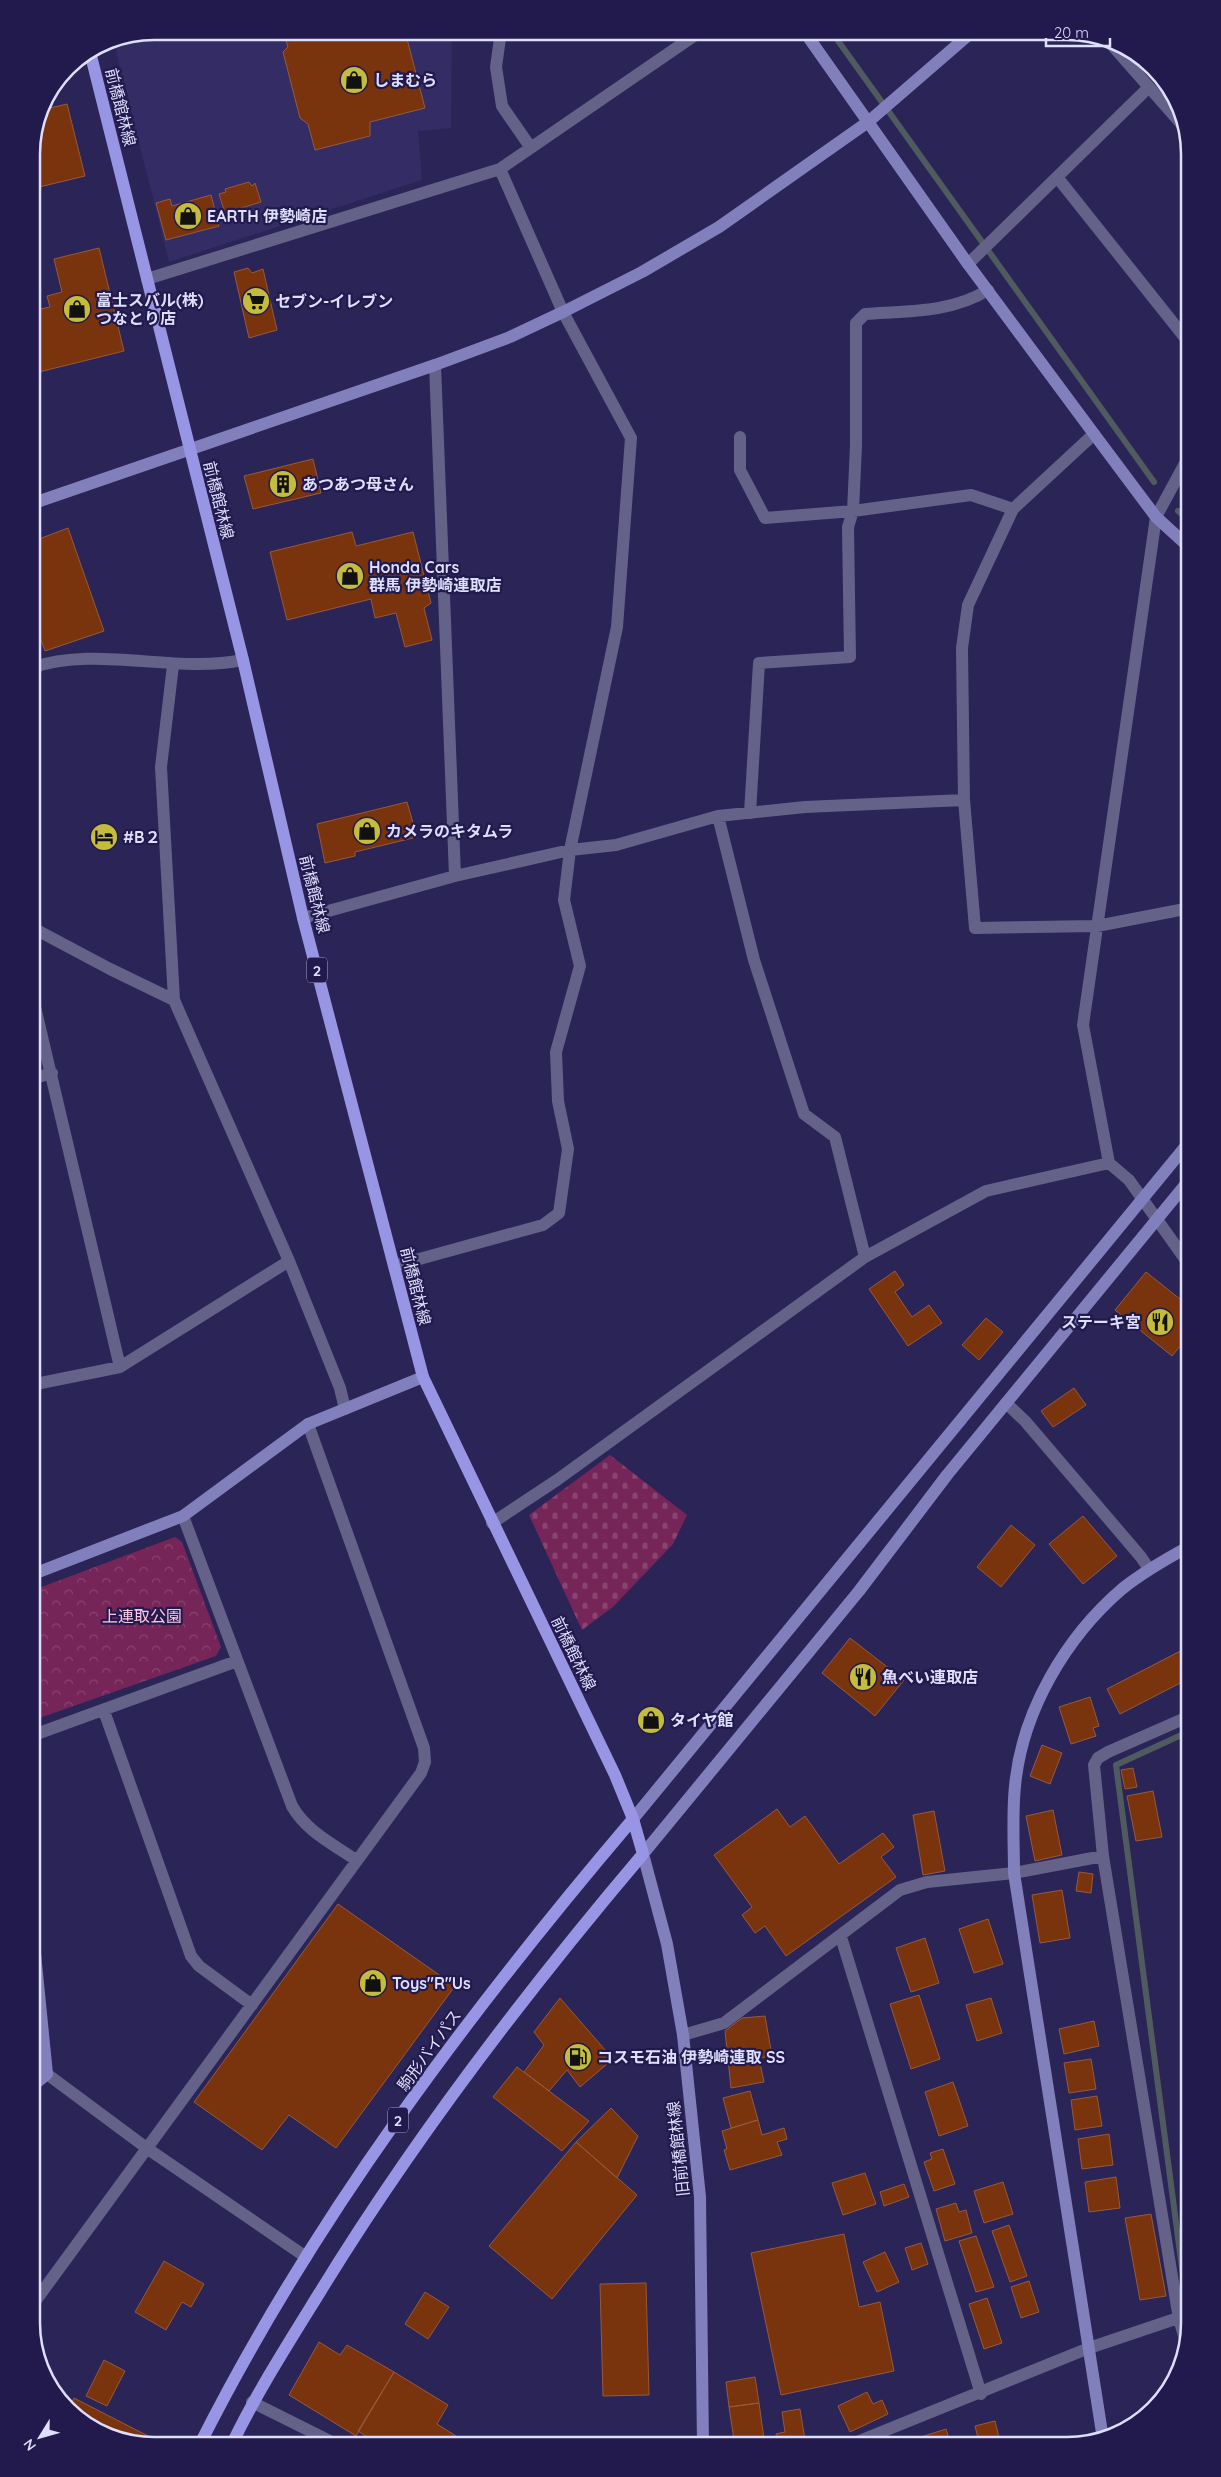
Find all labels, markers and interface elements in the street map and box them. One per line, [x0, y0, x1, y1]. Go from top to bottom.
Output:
scale bar [1046, 15, 1110, 47]
text: 20 m [1054, 23, 1089, 42]
shop icon: しまむら [339, 65, 369, 95]
street label: 前橋館林線 [102, 66, 140, 148]
place label: しまむら [373, 70, 437, 90]
shop icon: EARTH 伊勢崎店 [173, 201, 203, 231]
place label: EARTH 伊勢崎店 [207, 206, 327, 226]
supermarket icon: セブン-イレブン [241, 286, 271, 316]
place label: 富士スバル(株) つなとり店 [96, 290, 204, 328]
place label: セブン-イレブン [275, 291, 393, 311]
shop icon: 富士スバル(株) つなとり店 [62, 294, 92, 324]
street label: 前橋館林線 [200, 459, 238, 541]
building icon: あつあつ母さん [268, 469, 298, 499]
place label: あつあつ母さん [302, 474, 414, 494]
place label: Honda Cars 群馬 伊勢崎連取店 [369, 557, 501, 595]
shop icon: Honda Cars 群馬 伊勢崎連取店 [335, 561, 365, 591]
shop icon: カメラのキタムラ [352, 816, 382, 846]
place label: カメラのキタムラ [386, 821, 513, 841]
hotel icon: #B２ [89, 822, 119, 852]
place label: #B２ [123, 827, 161, 847]
street label: 前橋館林線 [296, 853, 334, 935]
road number: 2 [307, 958, 327, 982]
street label: 前橋館林線 [397, 1245, 435, 1327]
restaurant icon: ステーキ宮 [1145, 1307, 1175, 1337]
place label: ステーキ宮 [1061, 1312, 1141, 1332]
park label: 上連取公園 [102, 1606, 182, 1626]
street label: 前橋館林線 [547, 1613, 601, 1693]
restaurant icon: 魚べい連取店 [848, 1662, 878, 1692]
place label: 魚べい連取店 [882, 1667, 978, 1687]
shop icon: タイヤ館 [636, 1705, 666, 1735]
place label: タイヤ館 [670, 1710, 734, 1730]
shop icon: Toys"R"Us [358, 1968, 388, 1998]
place label: Toys"R"Us [392, 1973, 471, 1993]
street label: 駒形バイパス [393, 2005, 465, 2095]
fuel station icon: コスモ石油 伊勢崎連取 SS [563, 2042, 593, 2072]
place label: コスモ石油 伊勢崎連取 SS [597, 2047, 785, 2067]
street label: 旧前橋館林線 [663, 2100, 693, 2198]
road number: 2 [388, 2108, 408, 2132]
north arrow [15, 2412, 65, 2462]
text: N [19, 2435, 40, 2454]

